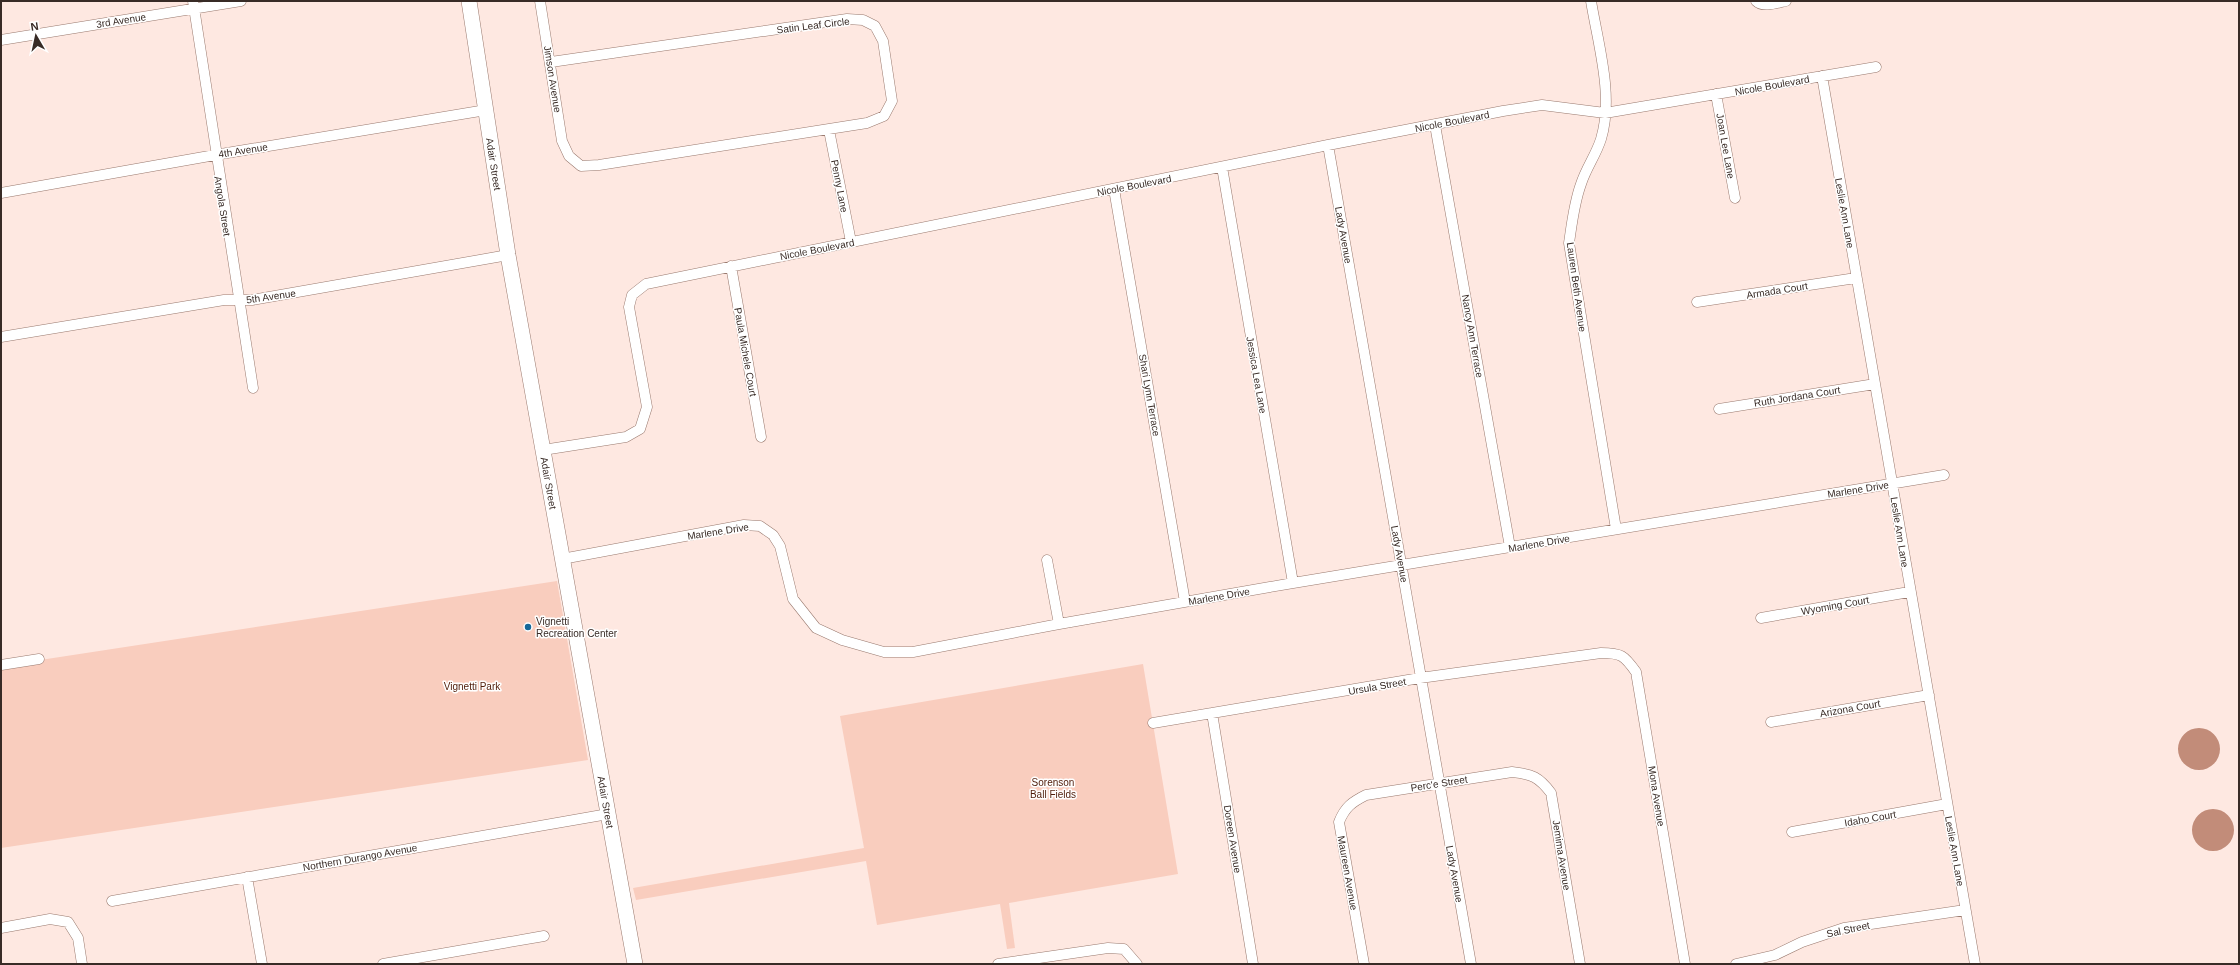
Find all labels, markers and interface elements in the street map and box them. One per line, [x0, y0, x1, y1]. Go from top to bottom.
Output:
street label: 3rd Avenue [95, 11, 147, 30]
north arrow [16, 16, 56, 56]
street label: Satin Leaf Circle [776, 16, 851, 35]
text: N [30, 20, 39, 33]
street label: Jimson Avenue [542, 45, 563, 114]
street label: Nicole Boulevard [1734, 74, 1810, 97]
street label: Nicole Boulevard [1414, 109, 1490, 134]
street label: Joan Lee Lane [1714, 113, 1737, 180]
street label: Adair Street [484, 137, 503, 191]
street label: 4th Avenue [218, 141, 269, 160]
street label: Penny Lane [829, 159, 850, 214]
street label: Nicole Boulevard [1096, 173, 1172, 198]
street label: Angola Street [212, 175, 233, 237]
street label: Leslie Ann Lane [1833, 177, 1856, 250]
street label: Lady Avenue [1333, 206, 1354, 265]
street label: Nicole Boulevard [779, 237, 855, 262]
street label: Lauren Beth Avenue [1565, 242, 1588, 333]
street label: Armada Court [1745, 280, 1809, 301]
street label: 5th Avenue [246, 288, 297, 305]
street label: Nancy Ann Terrace [1460, 294, 1485, 379]
street label: Paula Michele Court [732, 307, 759, 398]
street label: Jessica Lea Lane [1244, 336, 1269, 415]
street label: Shari Lynn Terrace [1137, 353, 1162, 438]
street label: Ruth Jordana Court [1753, 384, 1841, 409]
street label: Adair Street [539, 456, 559, 510]
street label: Marlene Drive [1826, 479, 1890, 500]
street label: Leslie Ann Lane [1889, 496, 1911, 569]
street label: Marlene Drive [686, 521, 750, 542]
street label: Lady Avenue [1389, 525, 1410, 584]
street label: Marlene Drive [1507, 533, 1571, 554]
street label: Marlene Drive [1187, 586, 1251, 607]
street label: Wyoming Court [1800, 594, 1870, 617]
place label: Vignetti Recreation Center [536, 616, 618, 639]
marker: Vignetti Recreation Center [523, 622, 533, 632]
street label: Ursula Street [1347, 676, 1407, 697]
park label: Vignetti Park [444, 681, 501, 692]
street label: Arizona Court [1819, 698, 1881, 719]
street label: Mona Avenue [1646, 765, 1667, 827]
street label: Perc'e Street [1410, 774, 1469, 793]
street label: Adair Street [596, 775, 616, 829]
park label: Sorenson Ball Fields [1030, 777, 1076, 800]
street label: Doreen Avenue [1222, 804, 1243, 874]
street label: Idaho Court [1843, 809, 1897, 828]
street label: Leslie Ann Lane [1943, 815, 1966, 888]
street label: Jemima Avenue [1551, 819, 1573, 891]
street label: Maureen Avenue [1336, 835, 1360, 912]
street label: Northern Durango Avenue [302, 842, 419, 873]
street label: Lady Avenue [1444, 845, 1465, 904]
street label: Sal Street [1825, 919, 1871, 939]

